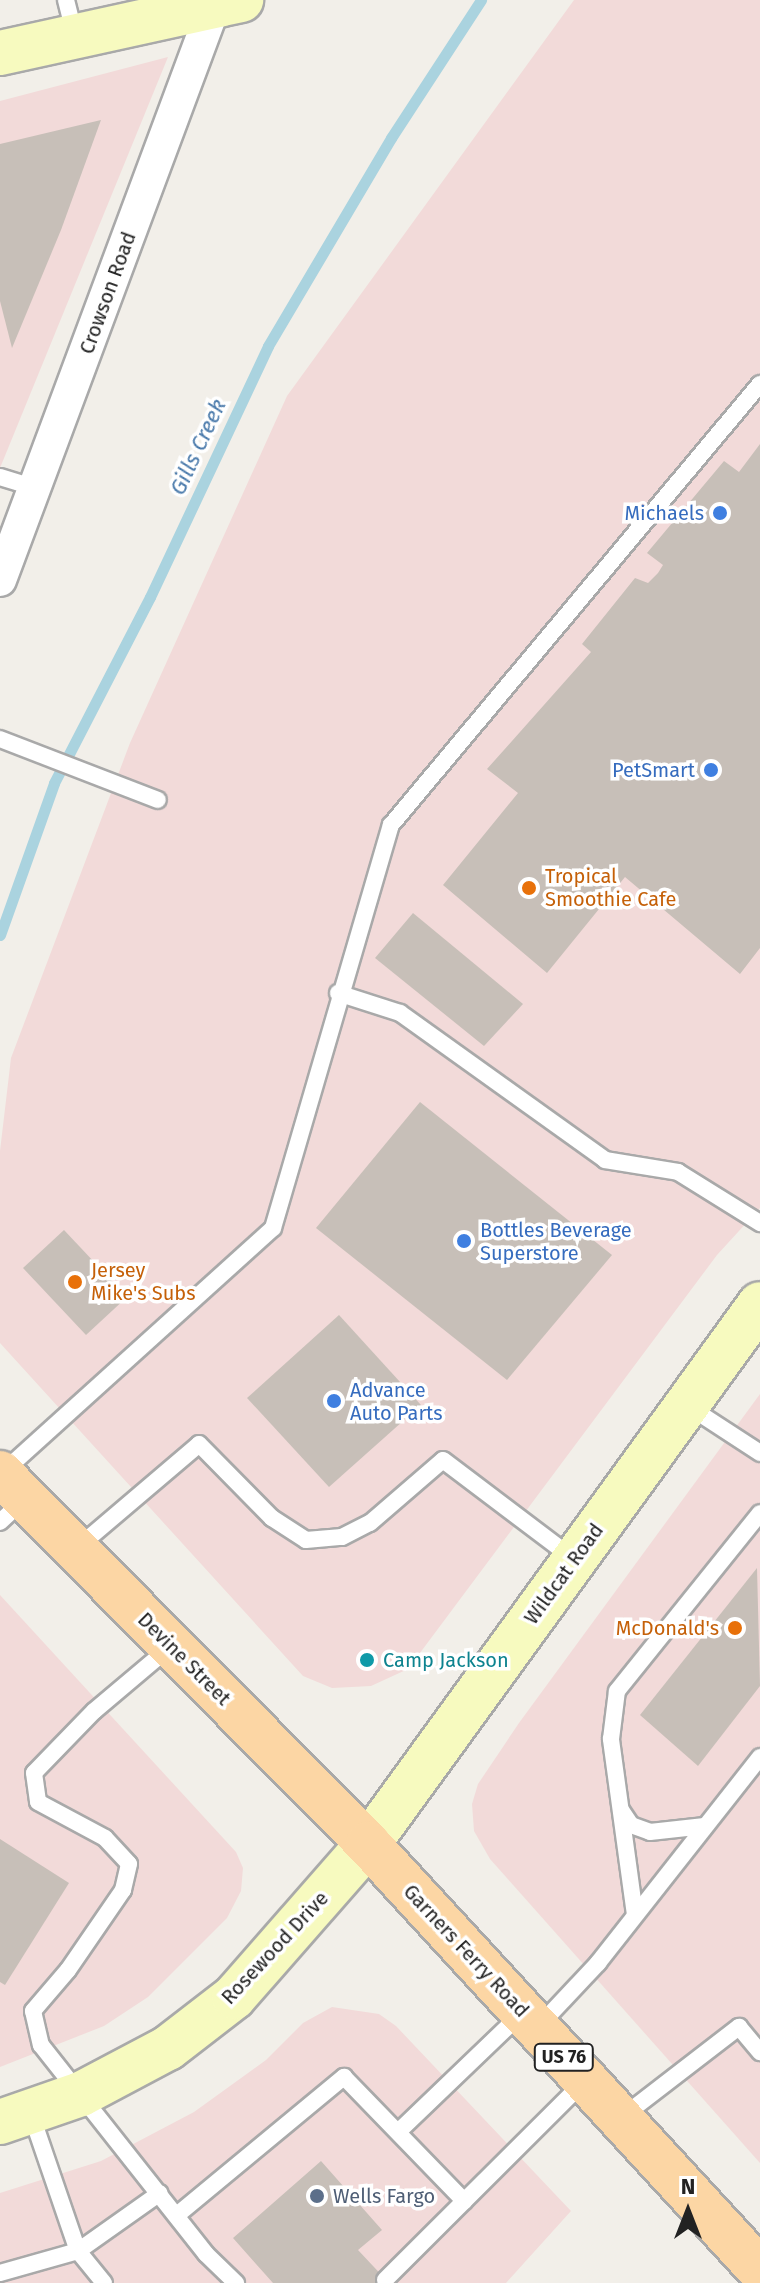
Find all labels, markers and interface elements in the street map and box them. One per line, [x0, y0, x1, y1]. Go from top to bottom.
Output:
street label: Crowson Road [75, 229, 141, 357]
water label: Gills Creek [164, 395, 232, 499]
place label: Michaels [625, 501, 704, 525]
marker: Michaels [711, 504, 729, 522]
place label: PetSmart [612, 758, 695, 782]
marker: PetSmart [702, 761, 720, 779]
place label: Tropical Smoothie Cafe [545, 864, 676, 911]
marker: Tropical Smoothie Cafe [520, 879, 538, 897]
place label: Bottles Beverage Superstore [480, 1218, 632, 1265]
marker: Bottles Beverage Superstore [455, 1232, 473, 1250]
place label: Jersey Mike's Subs [91, 1258, 196, 1305]
marker: Jersey Mike's Subs [66, 1273, 84, 1291]
place label: Advance Auto Parts [350, 1378, 443, 1425]
marker: Advance Auto Parts [325, 1392, 343, 1410]
street label: Wildcat Road [519, 1519, 609, 1629]
street label: Devine Street [133, 1608, 235, 1710]
place label: McDonald's [616, 1616, 719, 1640]
marker: McDonald's [726, 1619, 744, 1637]
place label: Camp Jackson [383, 1648, 509, 1672]
marker: Camp Jackson [358, 1651, 376, 1669]
street label: Garners Ferry Road [398, 1880, 534, 2022]
street label: Rosewood Drive [217, 1887, 333, 2009]
road number: US 76 [532, 2043, 596, 2071]
north arrow [648, 2171, 728, 2251]
text: N [681, 2173, 695, 2200]
place label: Wells Fargo [333, 2184, 435, 2208]
marker: Wells Fargo [308, 2187, 326, 2205]

